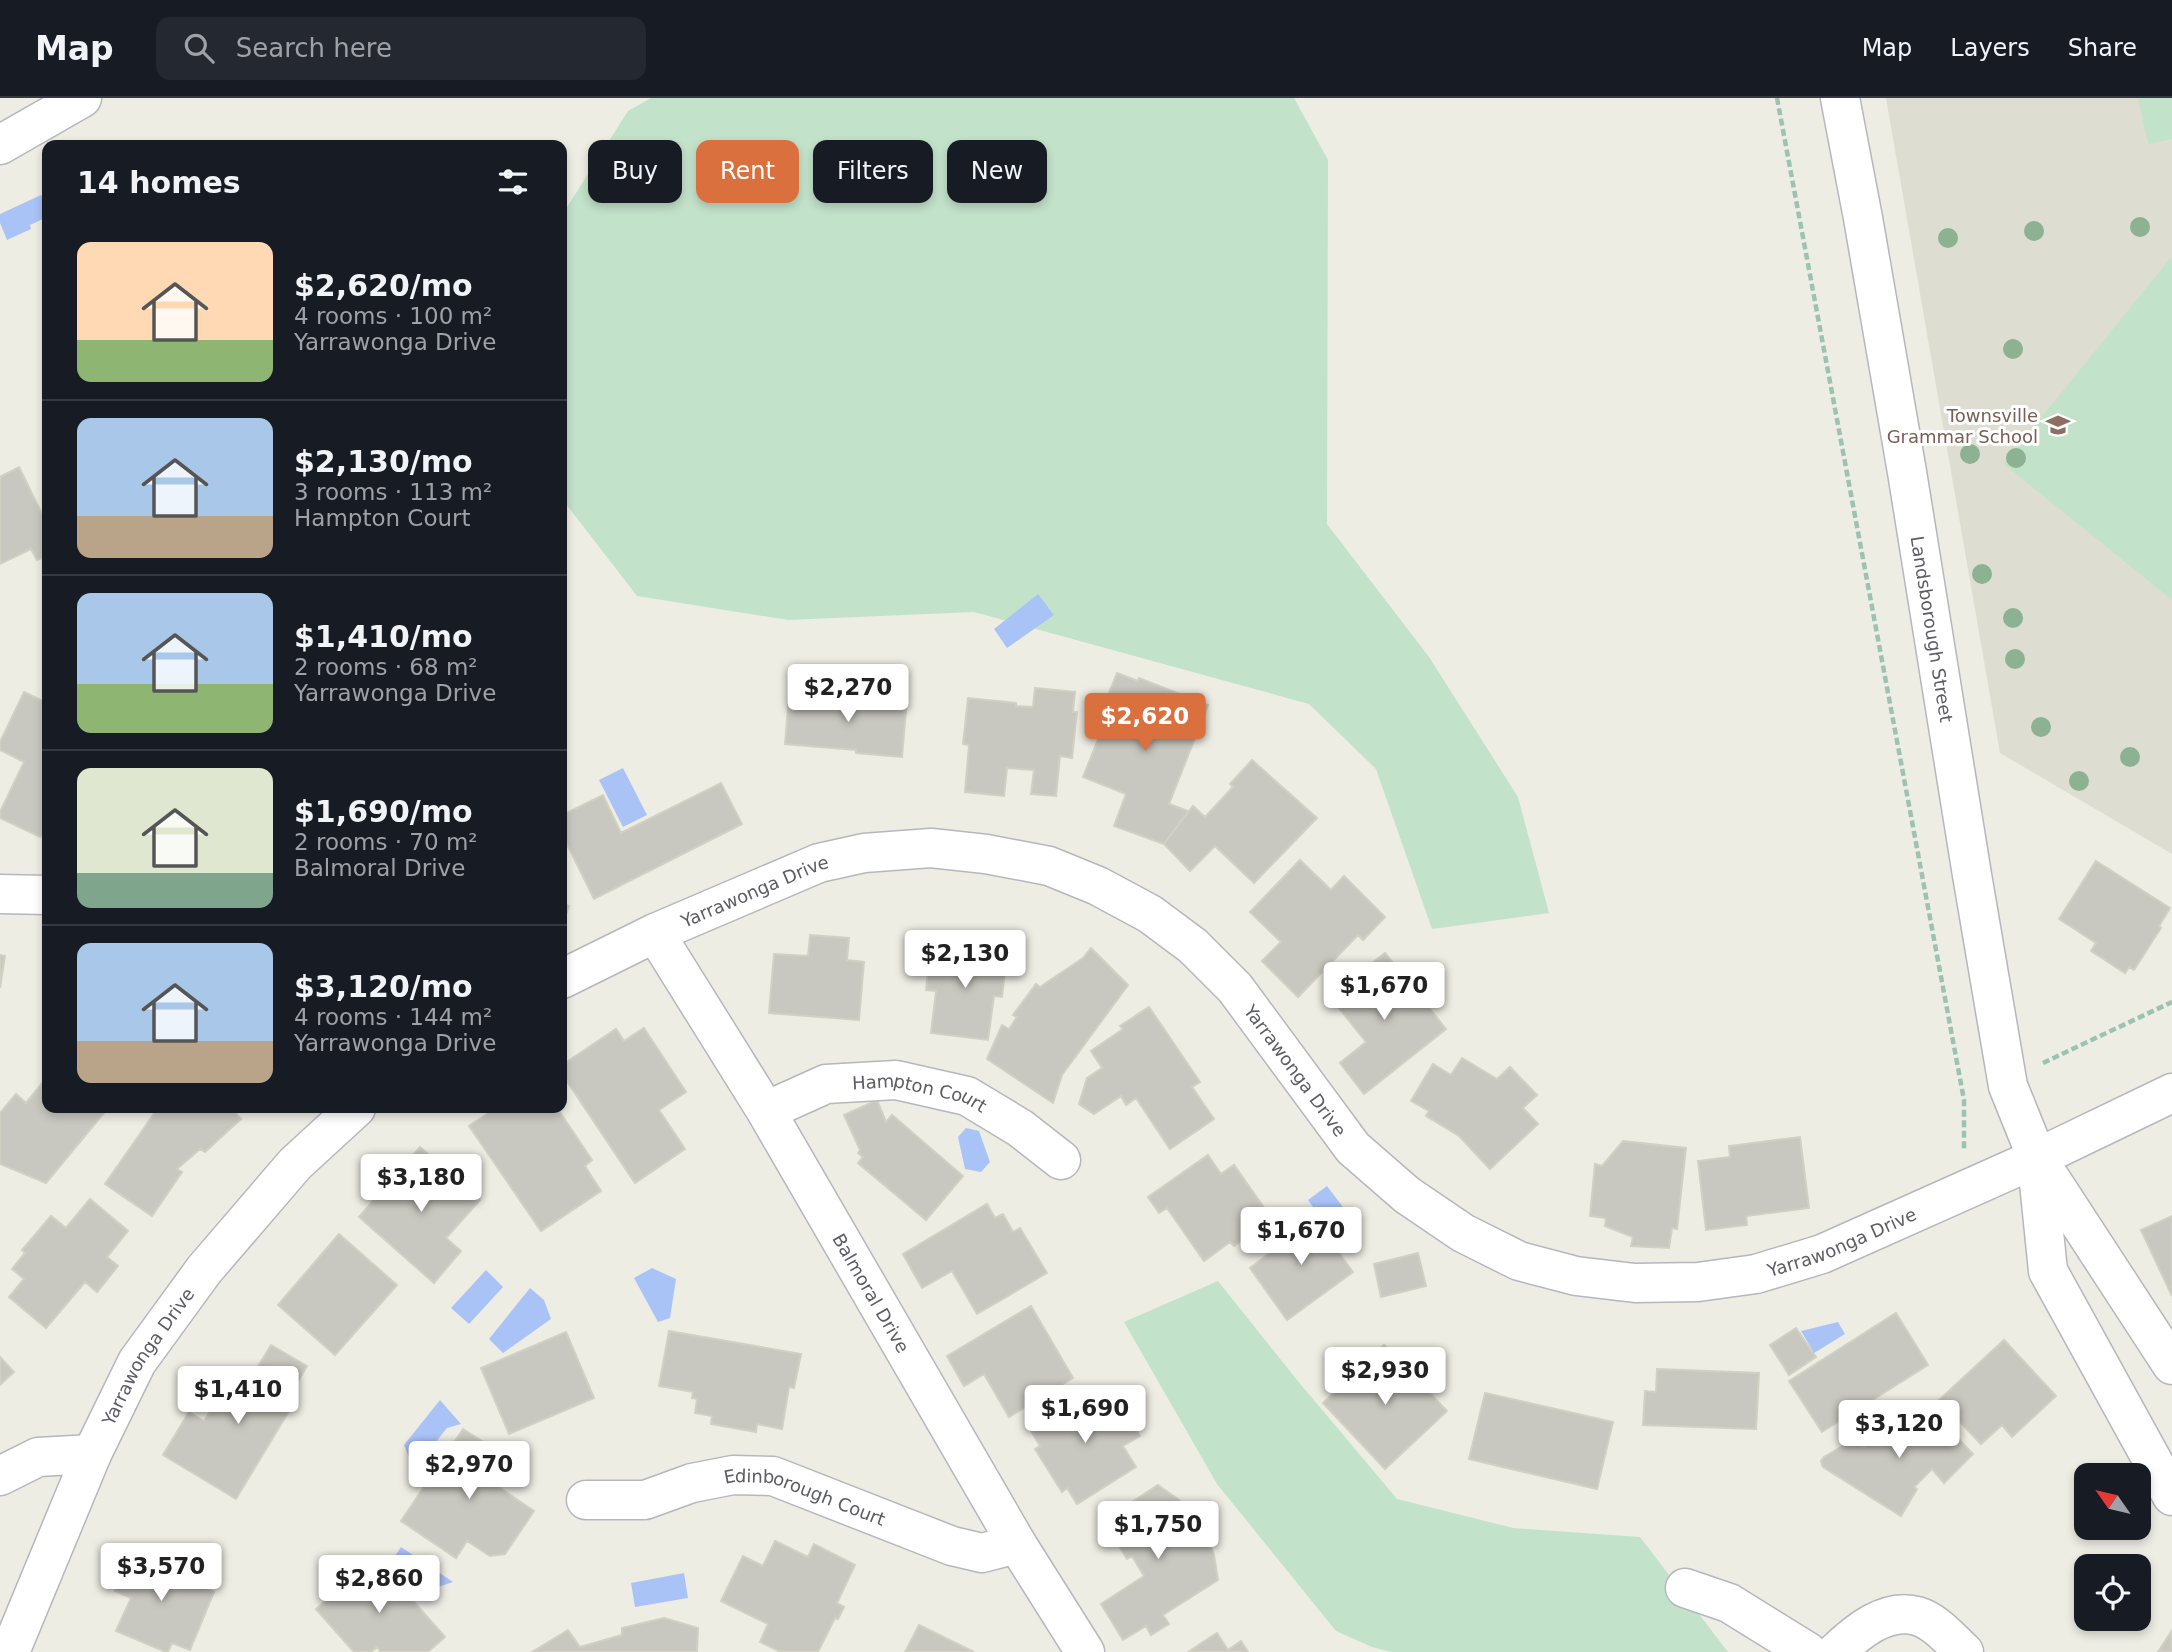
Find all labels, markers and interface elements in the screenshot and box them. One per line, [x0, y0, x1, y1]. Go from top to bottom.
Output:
search box [156, 17, 646, 80]
text: Map [35, 29, 114, 68]
icon: search [180, 29, 218, 67]
text: Search here [236, 33, 392, 63]
text: Map [1862, 34, 1912, 62]
text: Layers [1950, 34, 2030, 62]
text: Share [2068, 34, 2137, 62]
chip: Buy [588, 140, 682, 203]
chip: Rent [696, 140, 799, 203]
chip: Filters [813, 140, 933, 203]
chip: New [947, 140, 1047, 203]
icon: filters [494, 163, 532, 201]
text: 14 homes [77, 165, 241, 200]
text: $2,620/mo [294, 268, 473, 303]
icon: home [133, 270, 217, 354]
text: 4 rooms · 100 m² [294, 303, 492, 329]
text: Yarrawonga Drive [294, 329, 496, 355]
place label: Townsville Grammar School [1887, 405, 2038, 447]
school or university icon: Townsville Grammar School [2044, 411, 2072, 439]
text: $2,130/mo [294, 444, 473, 479]
icon: home [133, 446, 217, 530]
text: 3 rooms · 113 m² [294, 479, 492, 505]
text: Hampton Court [294, 505, 471, 531]
street label: Landsborough Street [1907, 534, 1958, 724]
text: $1,410/mo [294, 619, 473, 654]
icon: home [133, 621, 217, 705]
text: 2 rooms · 68 m² [294, 654, 478, 680]
pin: $2,270 [791, 664, 905, 724]
text: $2,270 [804, 674, 892, 700]
text: Yarrawonga Drive [294, 680, 496, 706]
pin: $2,620 [1088, 694, 1202, 753]
text: $2,620 [1101, 703, 1189, 729]
text: $1,690/mo [294, 794, 473, 829]
icon: home [133, 796, 217, 880]
text: 2 rooms · 70 m² [294, 829, 478, 855]
street label: Yarrawonga Drive [677, 851, 830, 932]
text: Balmoral Drive [294, 855, 465, 881]
pin: $2,130 [908, 930, 1022, 990]
text: $2,130 [921, 940, 1009, 966]
pin: $1,670 [1327, 962, 1441, 1022]
text: $3,120/mo [294, 969, 473, 1004]
icon: home [133, 971, 217, 1055]
text: $1,670 [1340, 972, 1428, 998]
street label: Yarrawonga Drive [1240, 999, 1351, 1140]
text: 4 rooms · 144 m² [294, 1004, 492, 1030]
text: Yarrawonga Drive [294, 1030, 496, 1056]
street label: Hampton Court [851, 1069, 991, 1116]
pin: $3,180 [364, 1154, 478, 1214]
text: $3,180 [377, 1164, 465, 1190]
street label: Yarrawonga Drive [1764, 1203, 1919, 1281]
pin: $1,670 [1244, 1208, 1358, 1267]
text: $1,670 [1257, 1217, 1345, 1243]
street label: Balmoral Drive [829, 1230, 914, 1356]
street label: Yarrawonga Drive [97, 1283, 198, 1429]
pin: $2,930 [1328, 1348, 1442, 1407]
text: $2,930 [1341, 1357, 1429, 1383]
pin: $1,410 [181, 1366, 295, 1426]
text: $1,410 [194, 1376, 282, 1402]
pin: $1,690 [1028, 1386, 1142, 1445]
text: $1,690 [1041, 1395, 1129, 1421]
pin: $3,120 [1842, 1400, 1956, 1460]
text: $3,120 [1855, 1410, 1943, 1436]
pin: $2,970 [412, 1442, 526, 1501]
text: $2,970 [425, 1451, 513, 1477]
north arrow [2074, 1463, 2151, 1540]
map controls [2074, 1463, 2151, 1631]
street label: Edinborough Court [722, 1464, 888, 1529]
pin: $1,750 [1101, 1502, 1215, 1561]
text: $1,750 [1114, 1511, 1202, 1537]
pin: $3,570 [104, 1544, 218, 1603]
text: $3,570 [117, 1553, 205, 1579]
button: locate [2074, 1554, 2151, 1631]
pin: $2,860 [322, 1556, 436, 1615]
text: $2,860 [335, 1565, 423, 1591]

